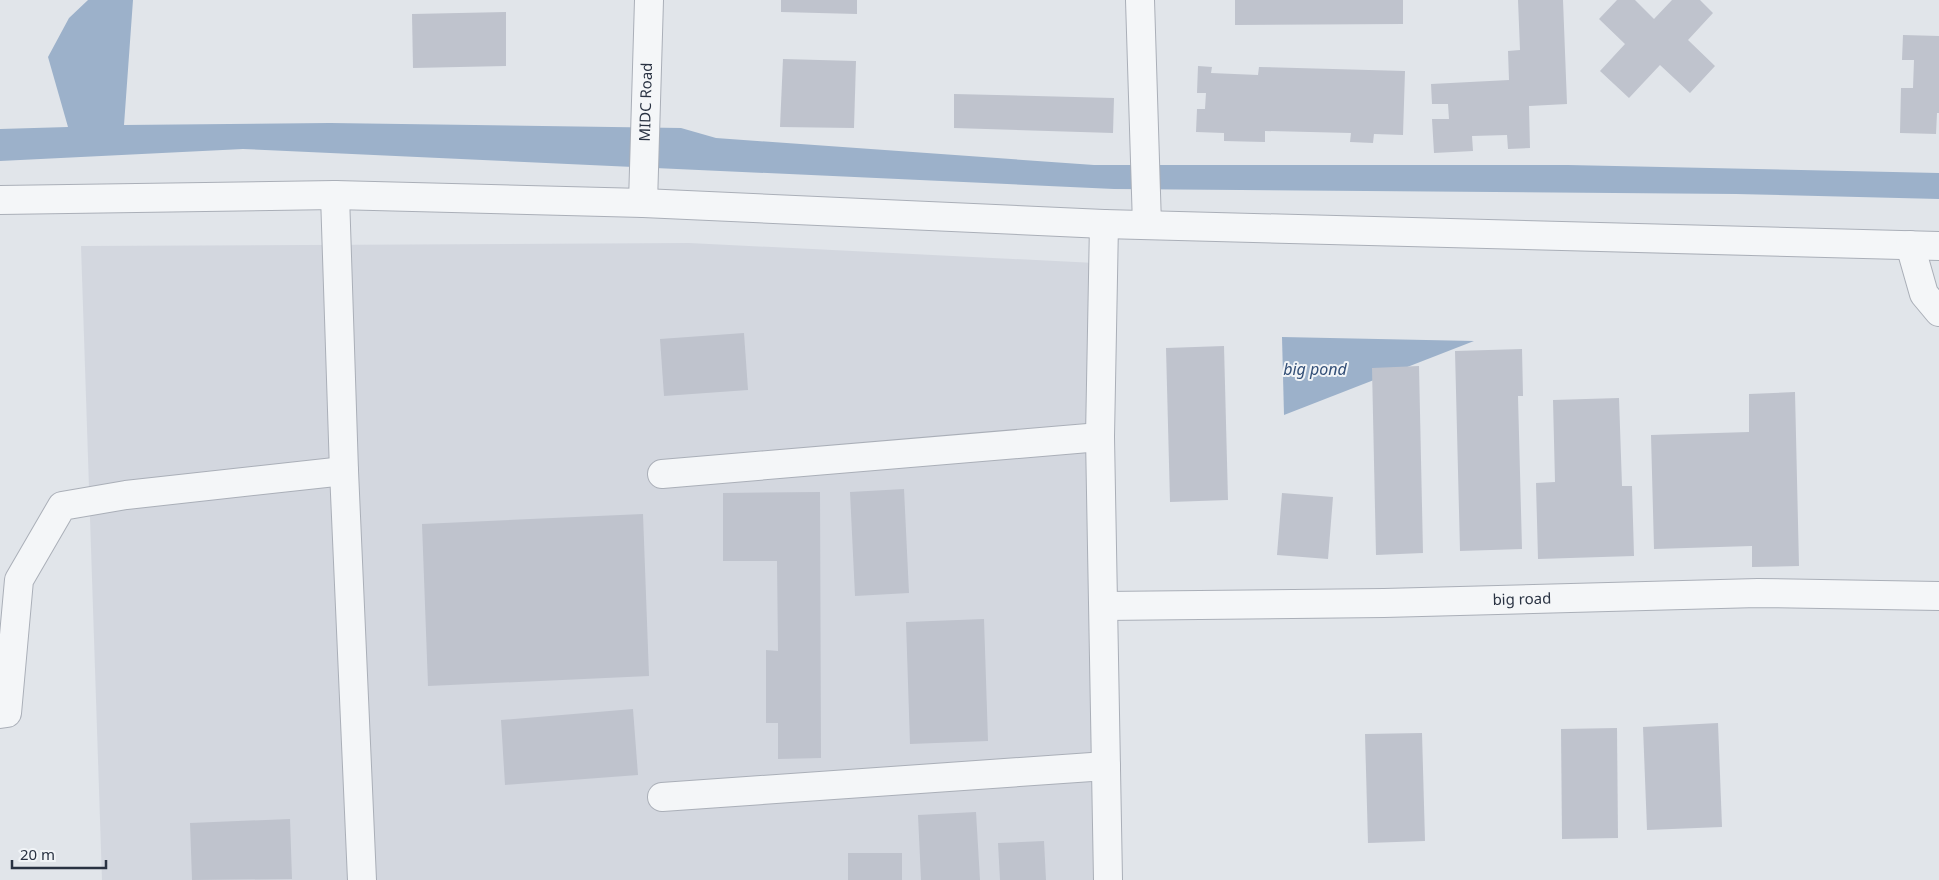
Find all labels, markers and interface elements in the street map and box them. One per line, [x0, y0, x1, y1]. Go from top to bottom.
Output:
street label: MIDC Road [634, 62, 656, 142]
water label: big pond [1283, 358, 1348, 380]
street label: big road [1492, 588, 1552, 609]
scale bar [12, 838, 106, 870]
text: 20 m [20, 844, 55, 864]

